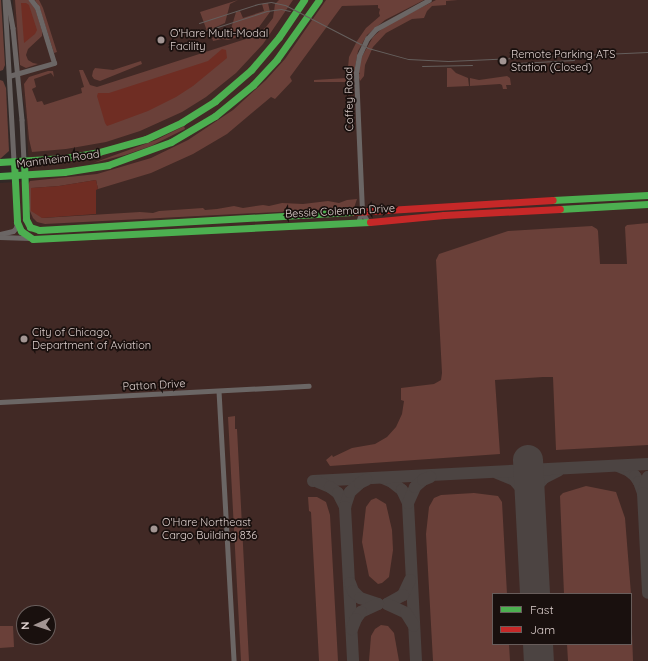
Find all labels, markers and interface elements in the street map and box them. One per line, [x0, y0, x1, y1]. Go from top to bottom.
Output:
place label: O'Hare Multi-Modal Facility [170, 27, 268, 53]
marker: O'Hare Multi-Modal Facility [155, 34, 167, 46]
place label: Remote Parking ATS Station (Closed) [511, 48, 615, 74]
marker: Remote Parking ATS Station (Closed) [498, 56, 508, 66]
street label: Coffey Road [342, 67, 356, 131]
street label: Mannheim Road [16, 147, 100, 171]
street label: Bessie Coleman Drive [285, 202, 395, 220]
place label: City of Chicago, Department of Aviation [32, 326, 151, 352]
marker: City of Chicago, Department of Aviation [19, 334, 29, 344]
street label: Patton Drive [122, 377, 186, 393]
place label: O'Hare Northeast Cargo Building 836 [162, 516, 257, 542]
marker: O'Hare Northeast Cargo Building 836 [149, 524, 159, 534]
legend [492, 593, 632, 645]
text: Fast [530, 602, 554, 617]
north arrow [16, 605, 56, 645]
text: N [18, 621, 32, 630]
text: Jam [530, 622, 555, 637]

